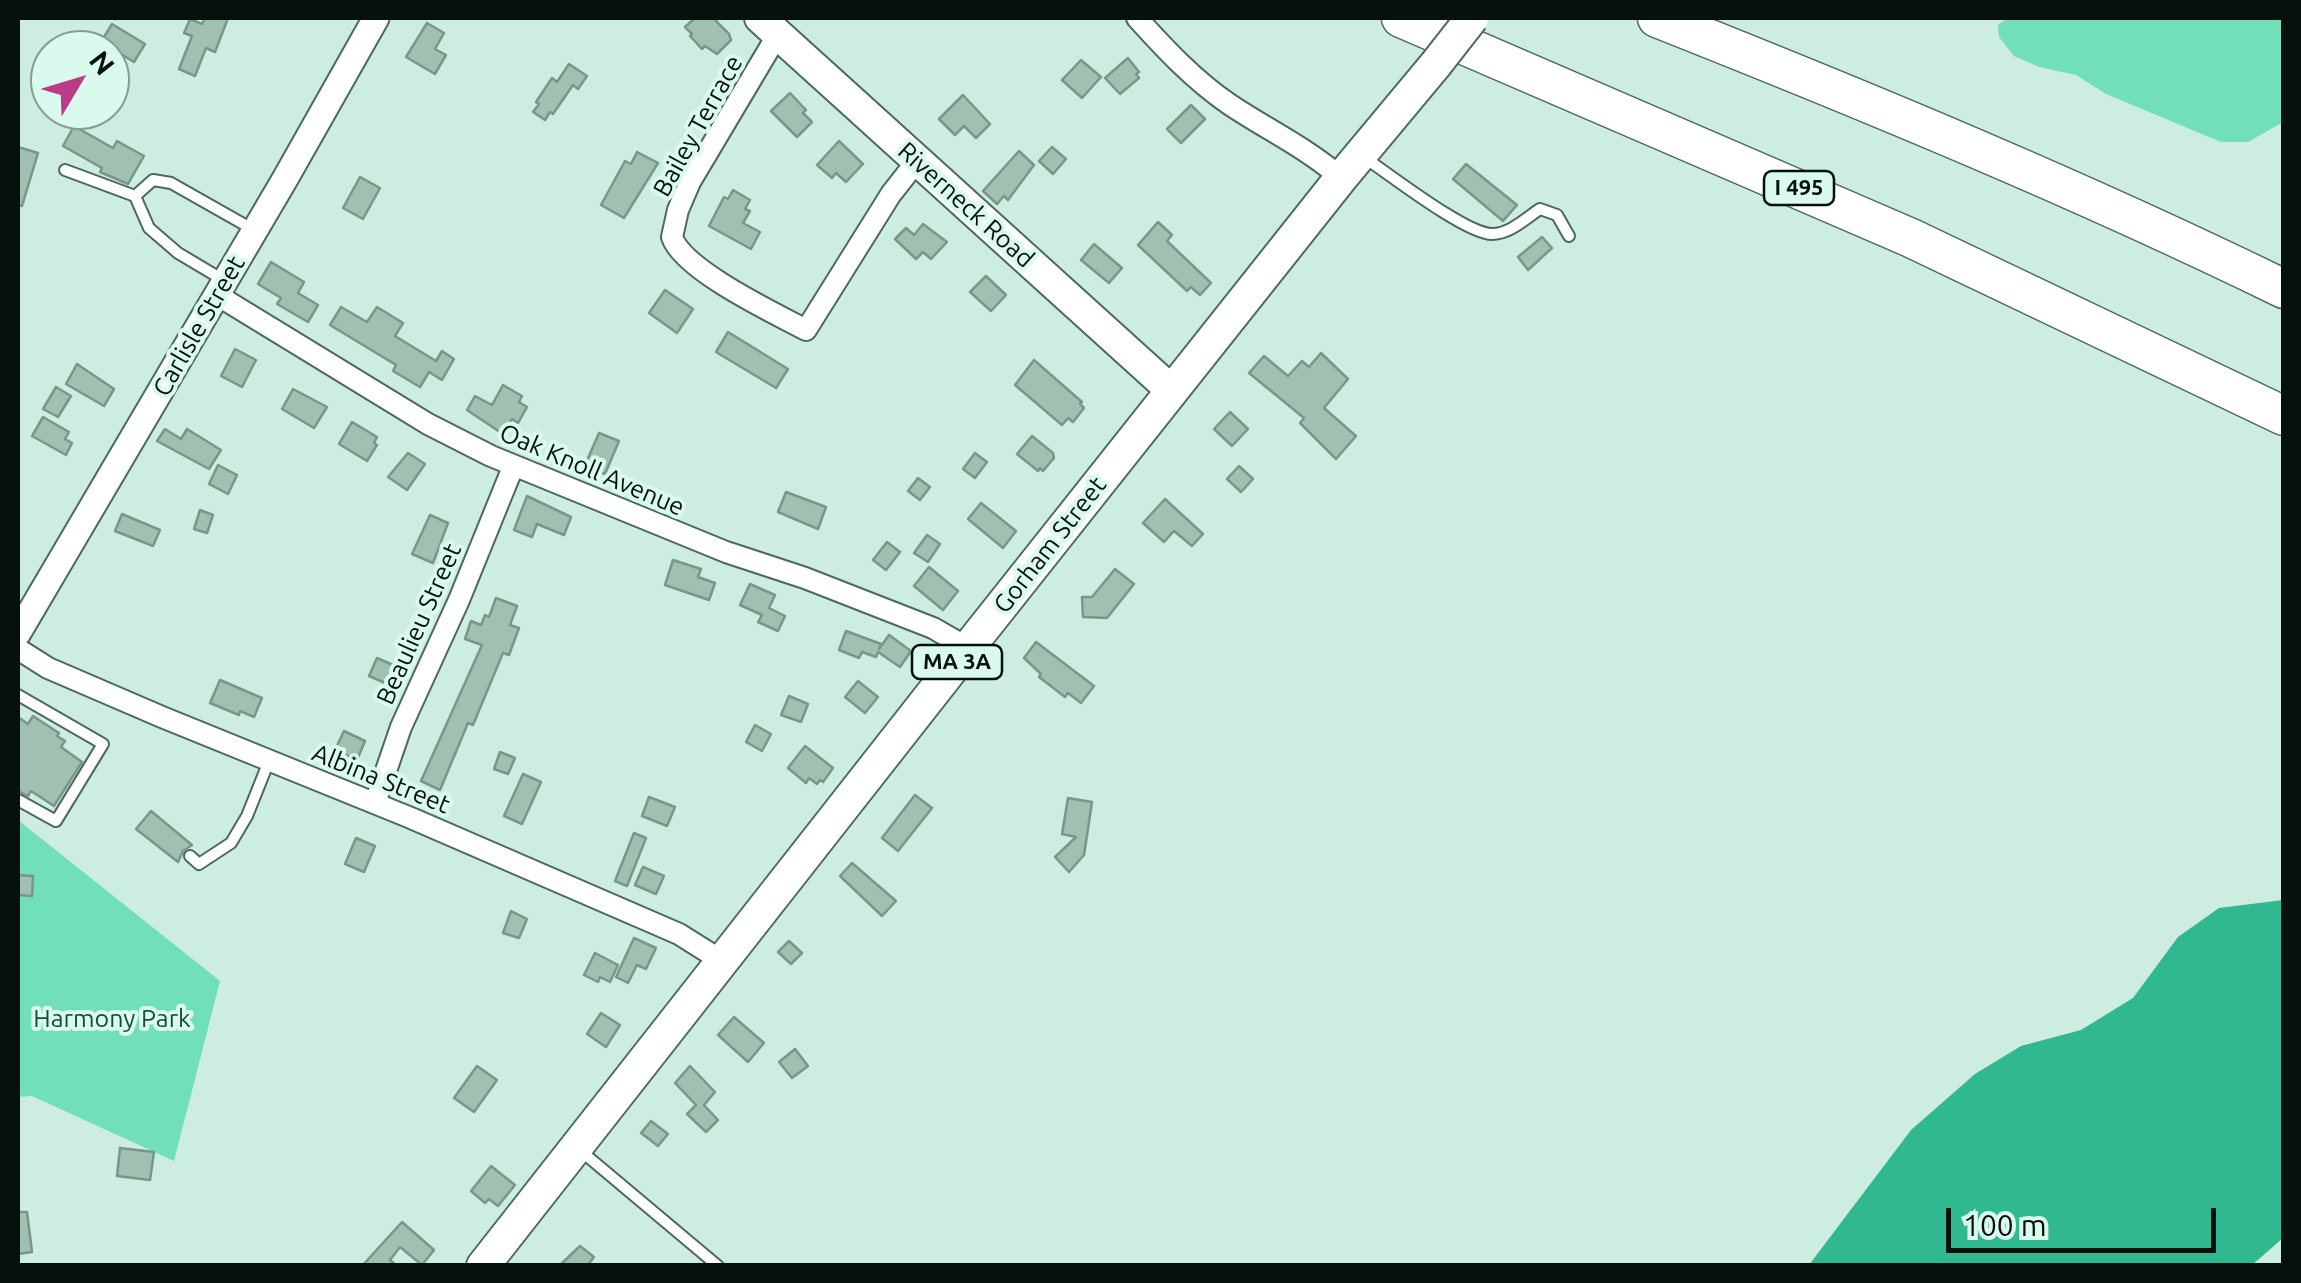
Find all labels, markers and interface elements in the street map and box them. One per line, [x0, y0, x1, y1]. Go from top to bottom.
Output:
north arrow [30, 30, 130, 130]
text: N [84, 45, 121, 80]
street label: Bailey Terrace [647, 50, 749, 202]
street label: Riverneck Road [892, 136, 1040, 274]
road number: I 495 [1764, 171, 1834, 205]
street label: Carlisle Street [147, 251, 251, 401]
street label: Oak Knoll Avenue [495, 418, 689, 522]
street label: Gorham Street [987, 471, 1113, 619]
street label: Beaulieu Street [370, 539, 468, 709]
road number: MA 3A [912, 645, 1002, 679]
street label: Albina Street [308, 738, 454, 820]
park label: Harmony Park [33, 1004, 191, 1034]
scale bar [1951, 1188, 2221, 1250]
text: 100 m [1963, 1208, 2047, 1242]

